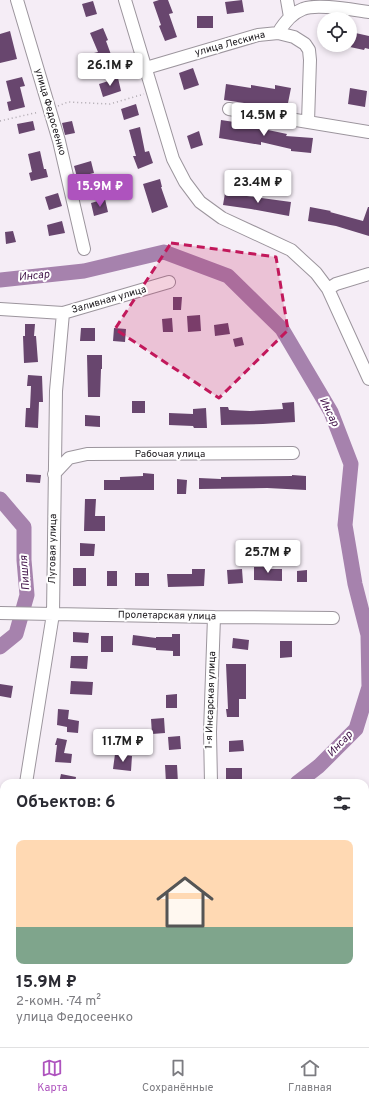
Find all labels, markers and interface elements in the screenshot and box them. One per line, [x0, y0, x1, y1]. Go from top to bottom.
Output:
map controls [317, 12, 357, 52]
button: locate [317, 12, 357, 52]
street label: улица Лескина [193, 28, 267, 60]
pin: 26.1M ₽ [73, 53, 147, 87]
text: 26.1M ₽ [87, 58, 133, 74]
street label: улица Федосеенко [31, 67, 69, 157]
pin: 14.5M ₽ [227, 103, 301, 137]
text: 14.5M ₽ [241, 108, 287, 124]
pin: 23.4M ₽ [221, 170, 295, 204]
pin: 15.9M ₽ [63, 174, 137, 208]
text: 23.4M ₽ [233, 175, 283, 191]
text: 15.9M ₽ [77, 179, 123, 195]
water label: Инсар [18, 267, 51, 285]
street label: Заливная улица [70, 283, 148, 317]
water label: Инсар [316, 395, 342, 430]
street label: Рабочая улица [135, 448, 205, 461]
street label: Луговая улица [46, 514, 60, 584]
pin: 25.7M ₽ [231, 540, 305, 574]
text: 25.7M ₽ [244, 545, 292, 561]
water label: Пишля [17, 555, 33, 591]
street label: Пролетарская улица [118, 609, 216, 623]
street label: 1-я Инсарская улица [203, 651, 219, 749]
water label: Инсар [324, 727, 356, 760]
pin: 11.7M ₽ [86, 729, 160, 763]
text: 11.7M ₽ [102, 734, 144, 750]
text: Объектов: 6 [16, 792, 116, 814]
icon: filters [331, 792, 353, 814]
icon: home [149, 866, 221, 938]
text: 15.9M ₽ [16, 972, 77, 994]
text: 2-комн. · 74 m² [16, 994, 101, 1010]
text: улица Федосеенко [16, 1010, 133, 1026]
tab: Карта [37, 1057, 67, 1095]
tab: Сохранённые [142, 1057, 213, 1095]
tab: Главная [288, 1057, 332, 1095]

